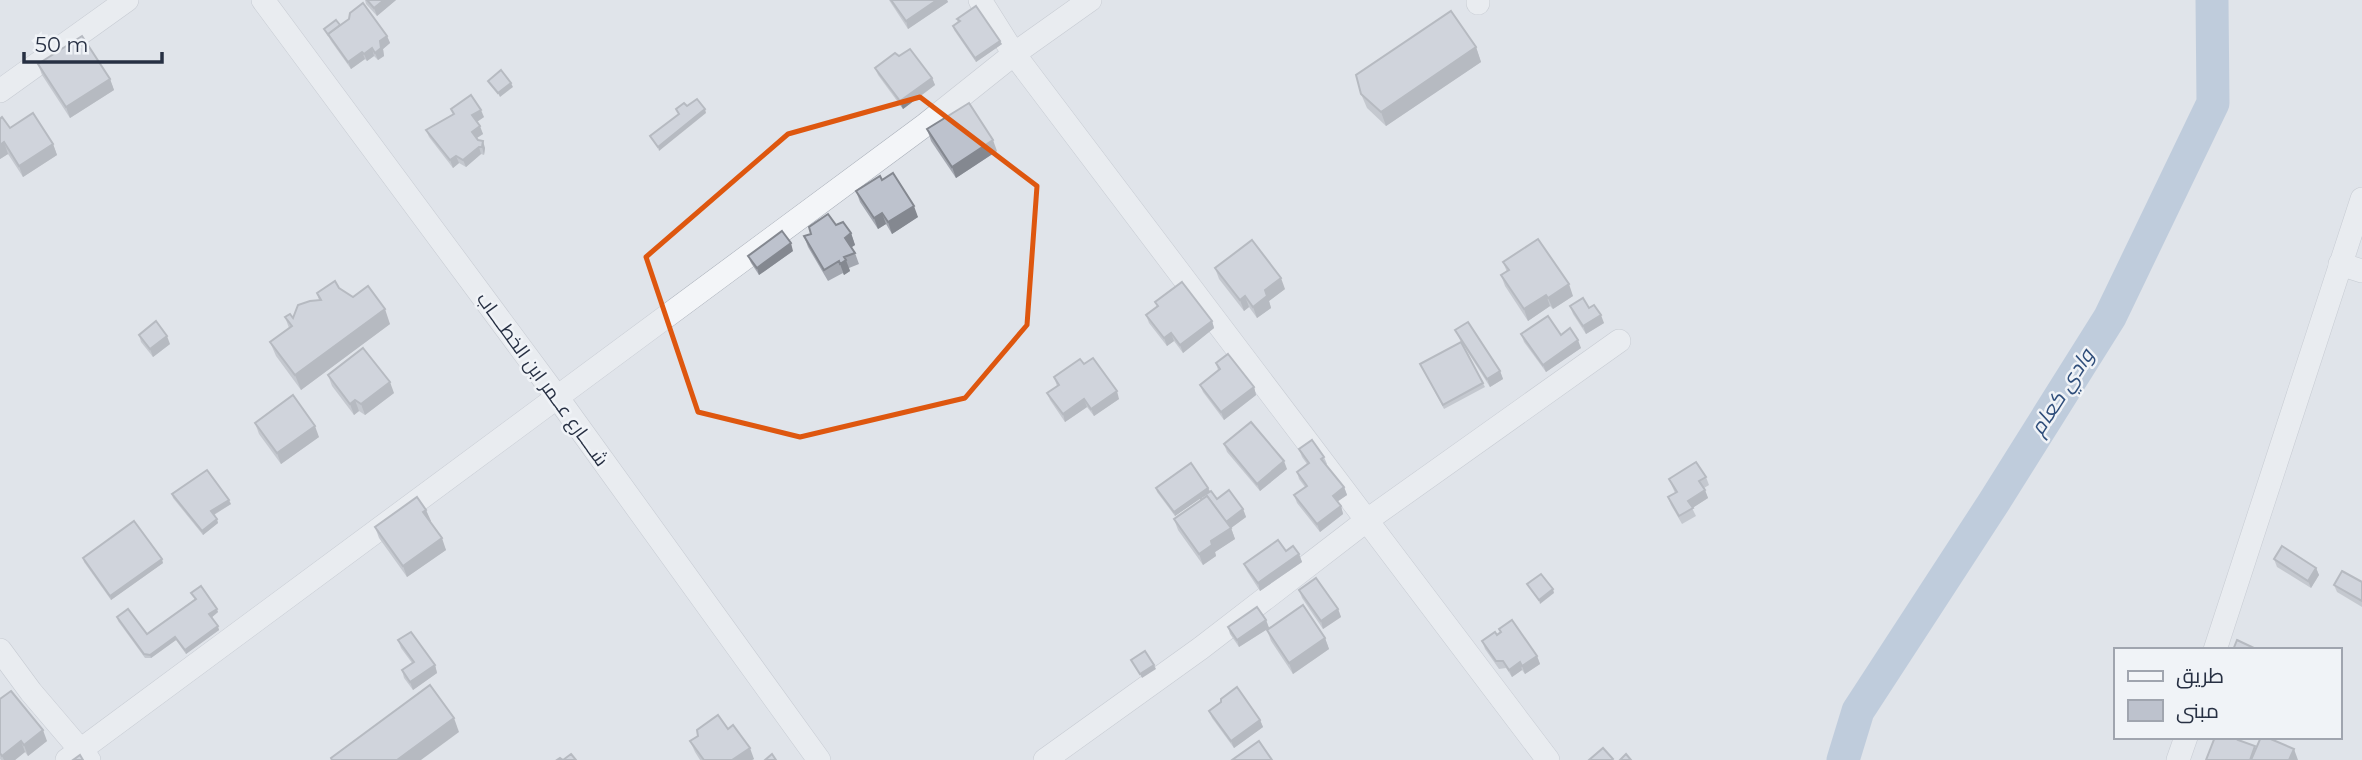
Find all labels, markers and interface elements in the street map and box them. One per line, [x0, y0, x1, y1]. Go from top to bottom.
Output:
scale bar [24, 21, 163, 65]
text: 50 m [35, 32, 89, 57]
street label: شــــارع عــمر ابن الخطــــاب [470, 288, 613, 472]
water label: وادي كعام [2024, 343, 2104, 443]
legend [2114, 648, 2341, 739]
text: طريق [2176, 663, 2224, 689]
text: مبنى [2176, 698, 2219, 724]

